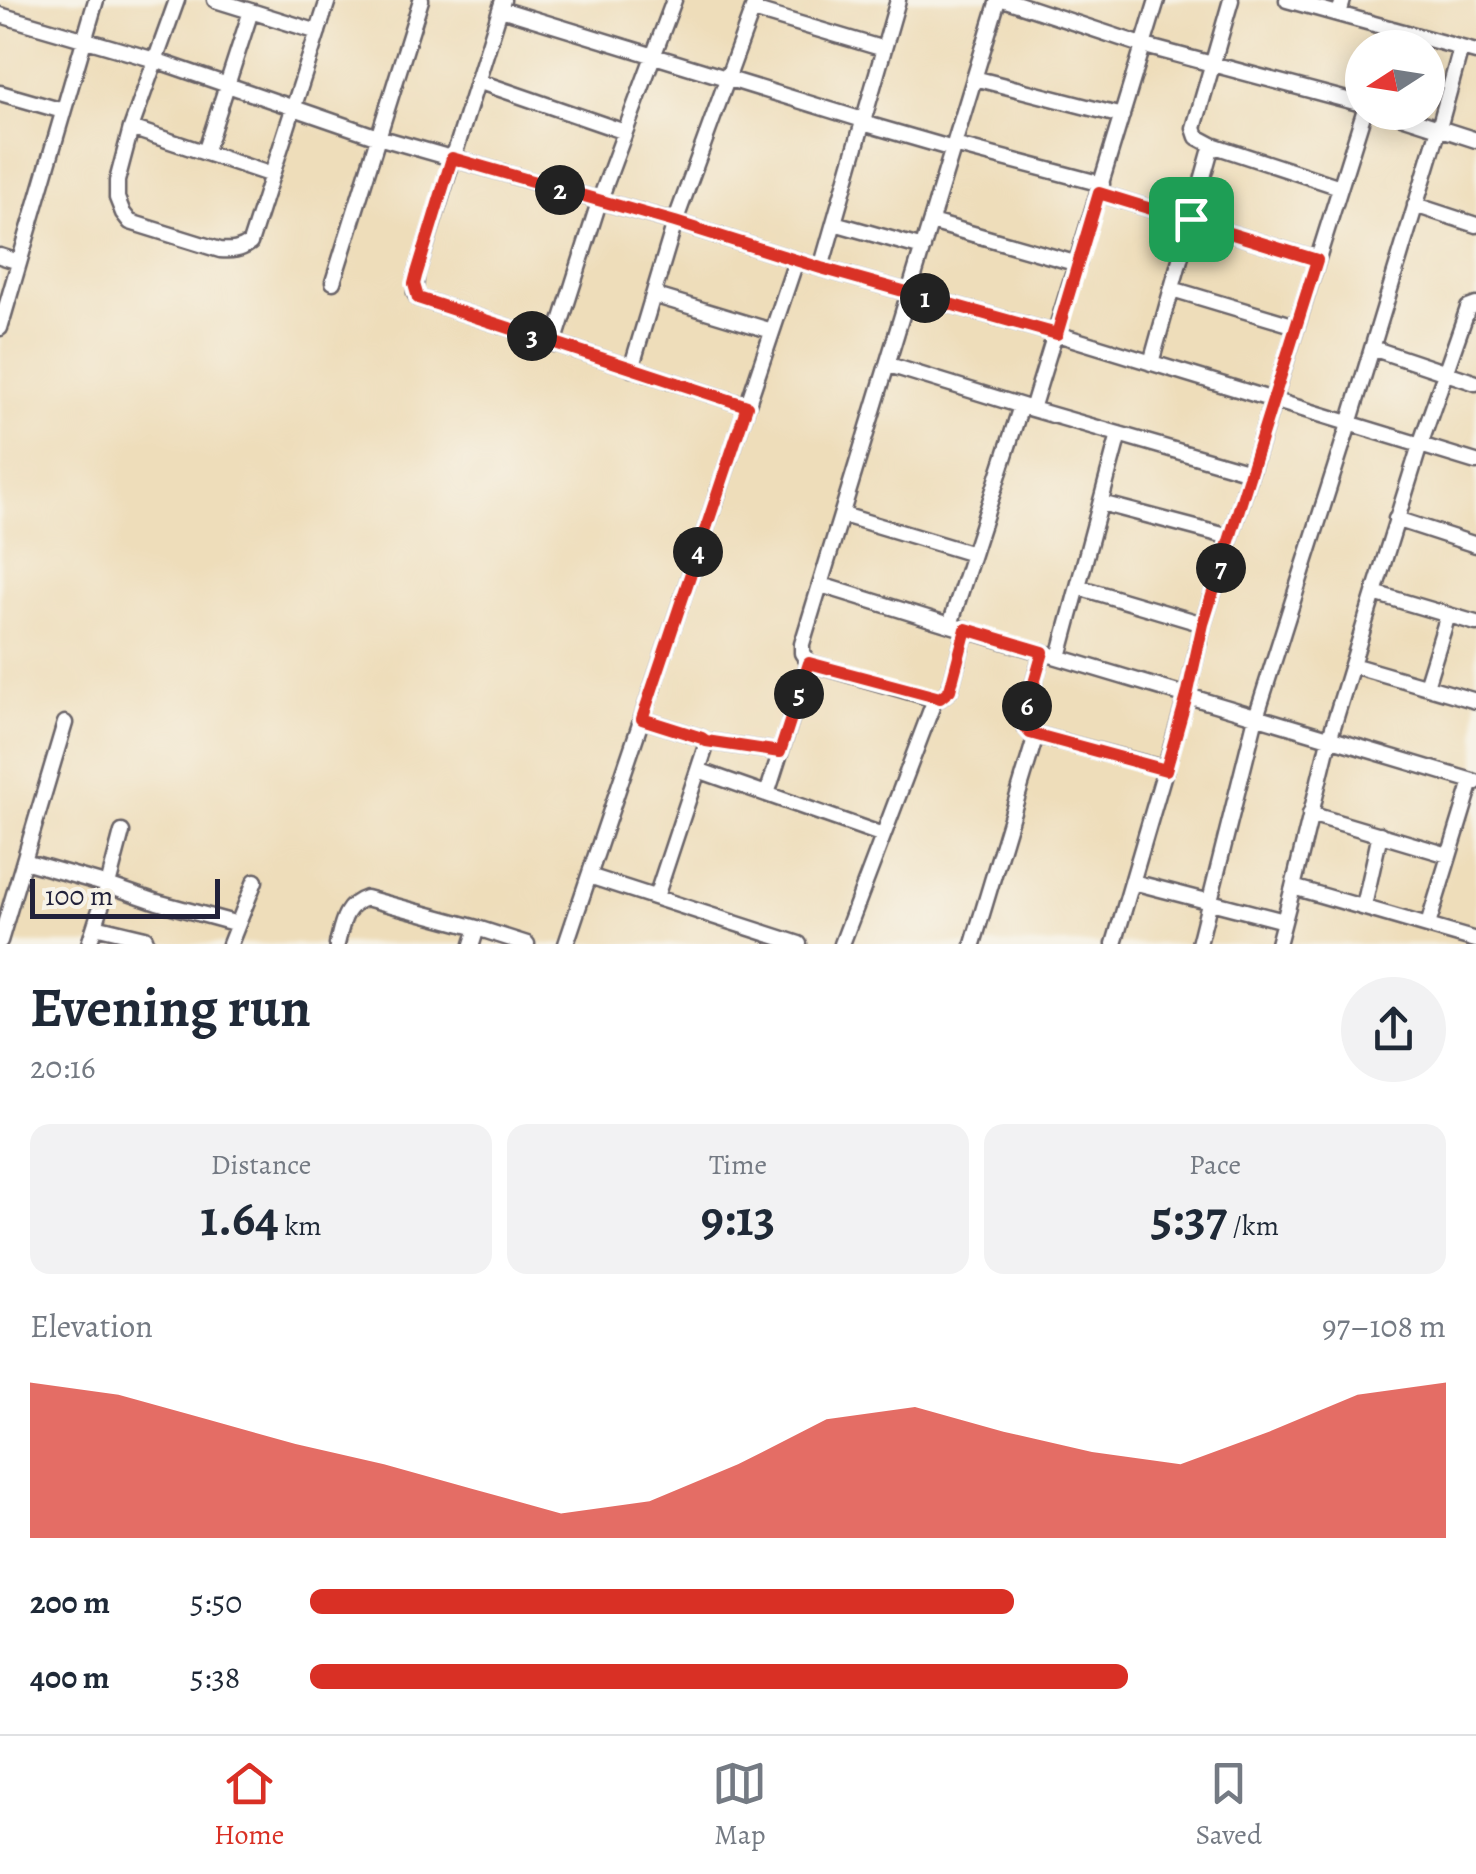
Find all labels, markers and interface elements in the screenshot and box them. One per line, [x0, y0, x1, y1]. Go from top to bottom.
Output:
north arrow [1345, 30, 1445, 130]
map controls [1345, 30, 1445, 130]
pin: 2 [535, 165, 585, 215]
text: 2 [553, 171, 567, 209]
pin [1149, 177, 1234, 262]
icon: arrive [1164, 192, 1219, 247]
pin: 1 [900, 273, 950, 323]
text: 1 [920, 279, 930, 317]
pin: 3 [507, 311, 557, 361]
text: 3 [526, 317, 538, 355]
pin: 4 [673, 527, 723, 577]
text: 4 [691, 533, 705, 571]
pin: 7 [1196, 543, 1246, 593]
text: 7 [1215, 549, 1227, 587]
pin: 5 [774, 669, 824, 719]
text: 5 [793, 675, 805, 713]
pin: 6 [1002, 681, 1052, 731]
text: 6 [1020, 687, 1034, 725]
scale bar [30, 874, 220, 918]
text: 100 m [45, 877, 113, 915]
text: Evening run [30, 970, 311, 1045]
button: share [1341, 977, 1446, 1082]
text: 20:16 [30, 1045, 96, 1089]
text: Distance [211, 1146, 311, 1184]
text: Time [709, 1146, 767, 1184]
text: Pace [1189, 1146, 1241, 1184]
text: 1.64 [200, 1184, 279, 1252]
text: 9:13 [701, 1184, 775, 1252]
text: 5:37 [1151, 1184, 1227, 1252]
text: km [279, 1207, 322, 1245]
text: /km [1227, 1207, 1279, 1245]
text: Elevation [30, 1304, 153, 1348]
text: 97–108 m [1322, 1304, 1446, 1348]
text: 200 m [30, 1580, 110, 1624]
text: 5:50 [190, 1580, 242, 1624]
text: 400 m [30, 1655, 110, 1699]
text: 5:38 [190, 1655, 240, 1699]
tab: Home [214, 1756, 284, 1854]
tab: Map [712, 1756, 767, 1854]
tab: Saved [1196, 1756, 1262, 1854]

